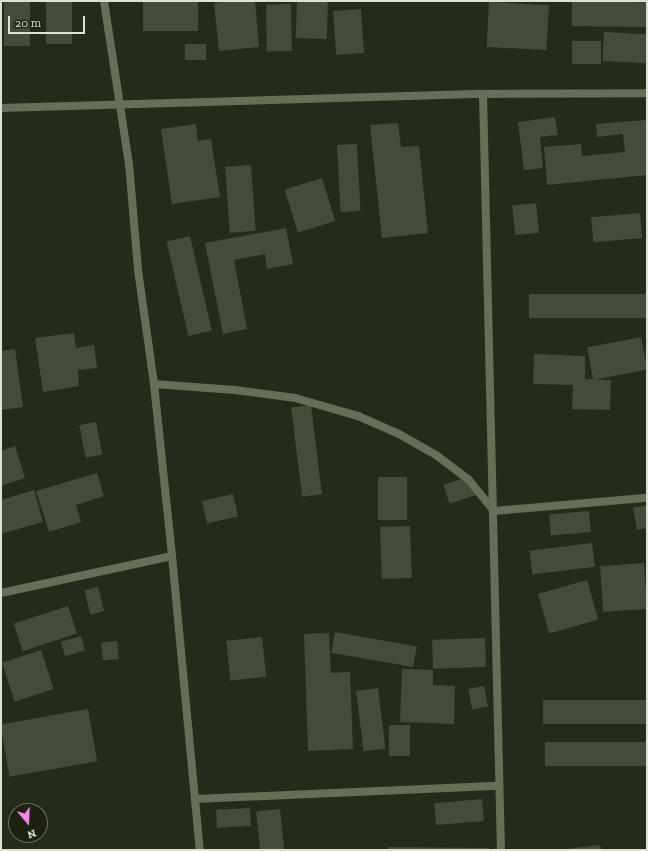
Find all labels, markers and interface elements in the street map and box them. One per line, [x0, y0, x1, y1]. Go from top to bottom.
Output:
scale bar [10, 8, 87, 34]
text: 20 m [15, 16, 41, 30]
north arrow [8, 803, 48, 843]
text: N [26, 826, 38, 841]

